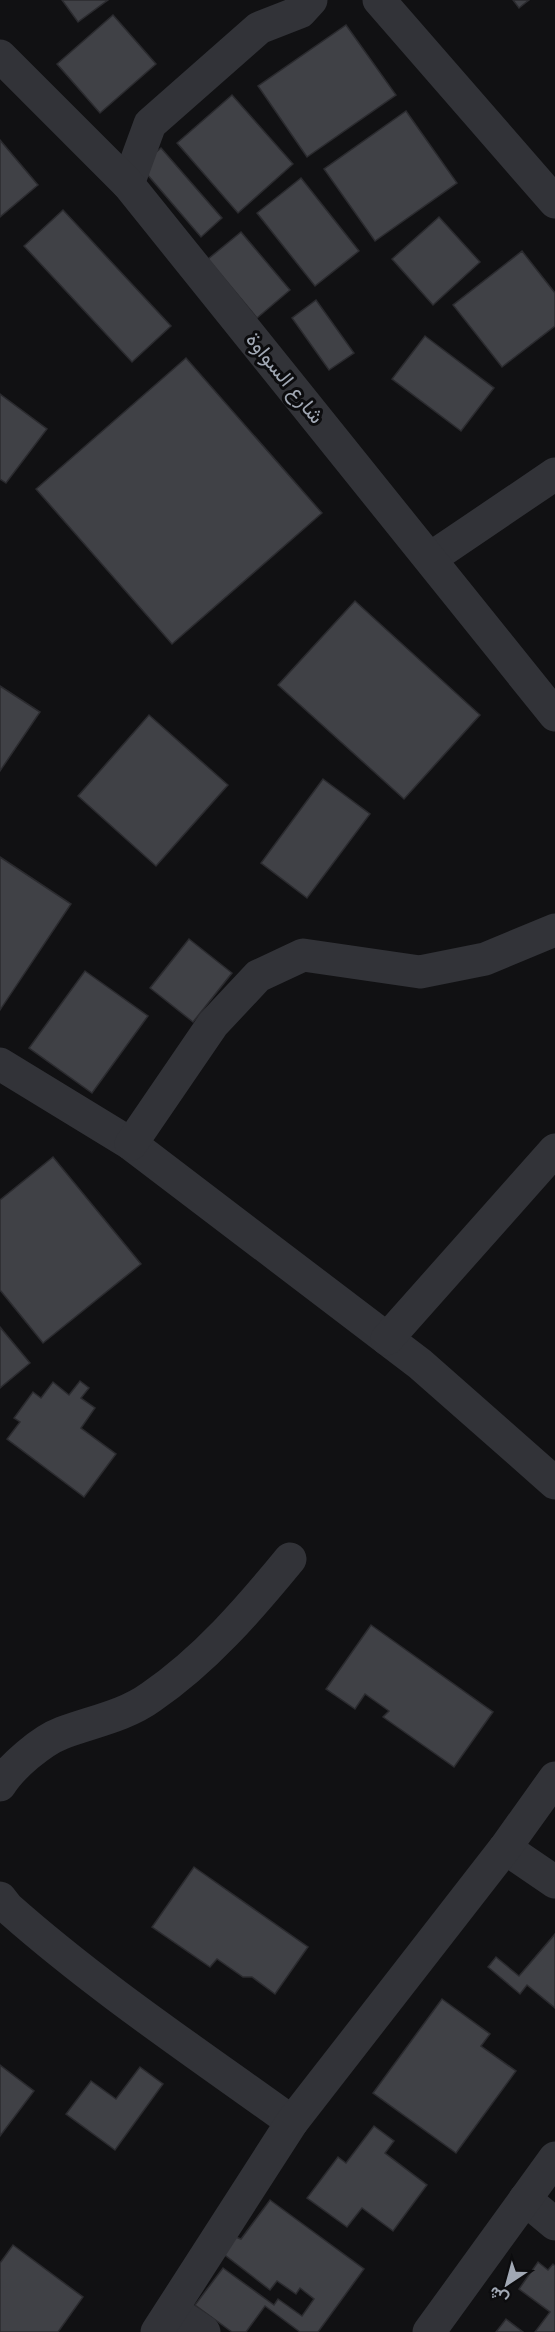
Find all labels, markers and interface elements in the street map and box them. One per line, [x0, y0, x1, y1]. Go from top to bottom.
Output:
street label: شارع السواوة [240, 326, 331, 429]
north arrow [477, 2254, 537, 2314]
text: ش [484, 2282, 512, 2311]

